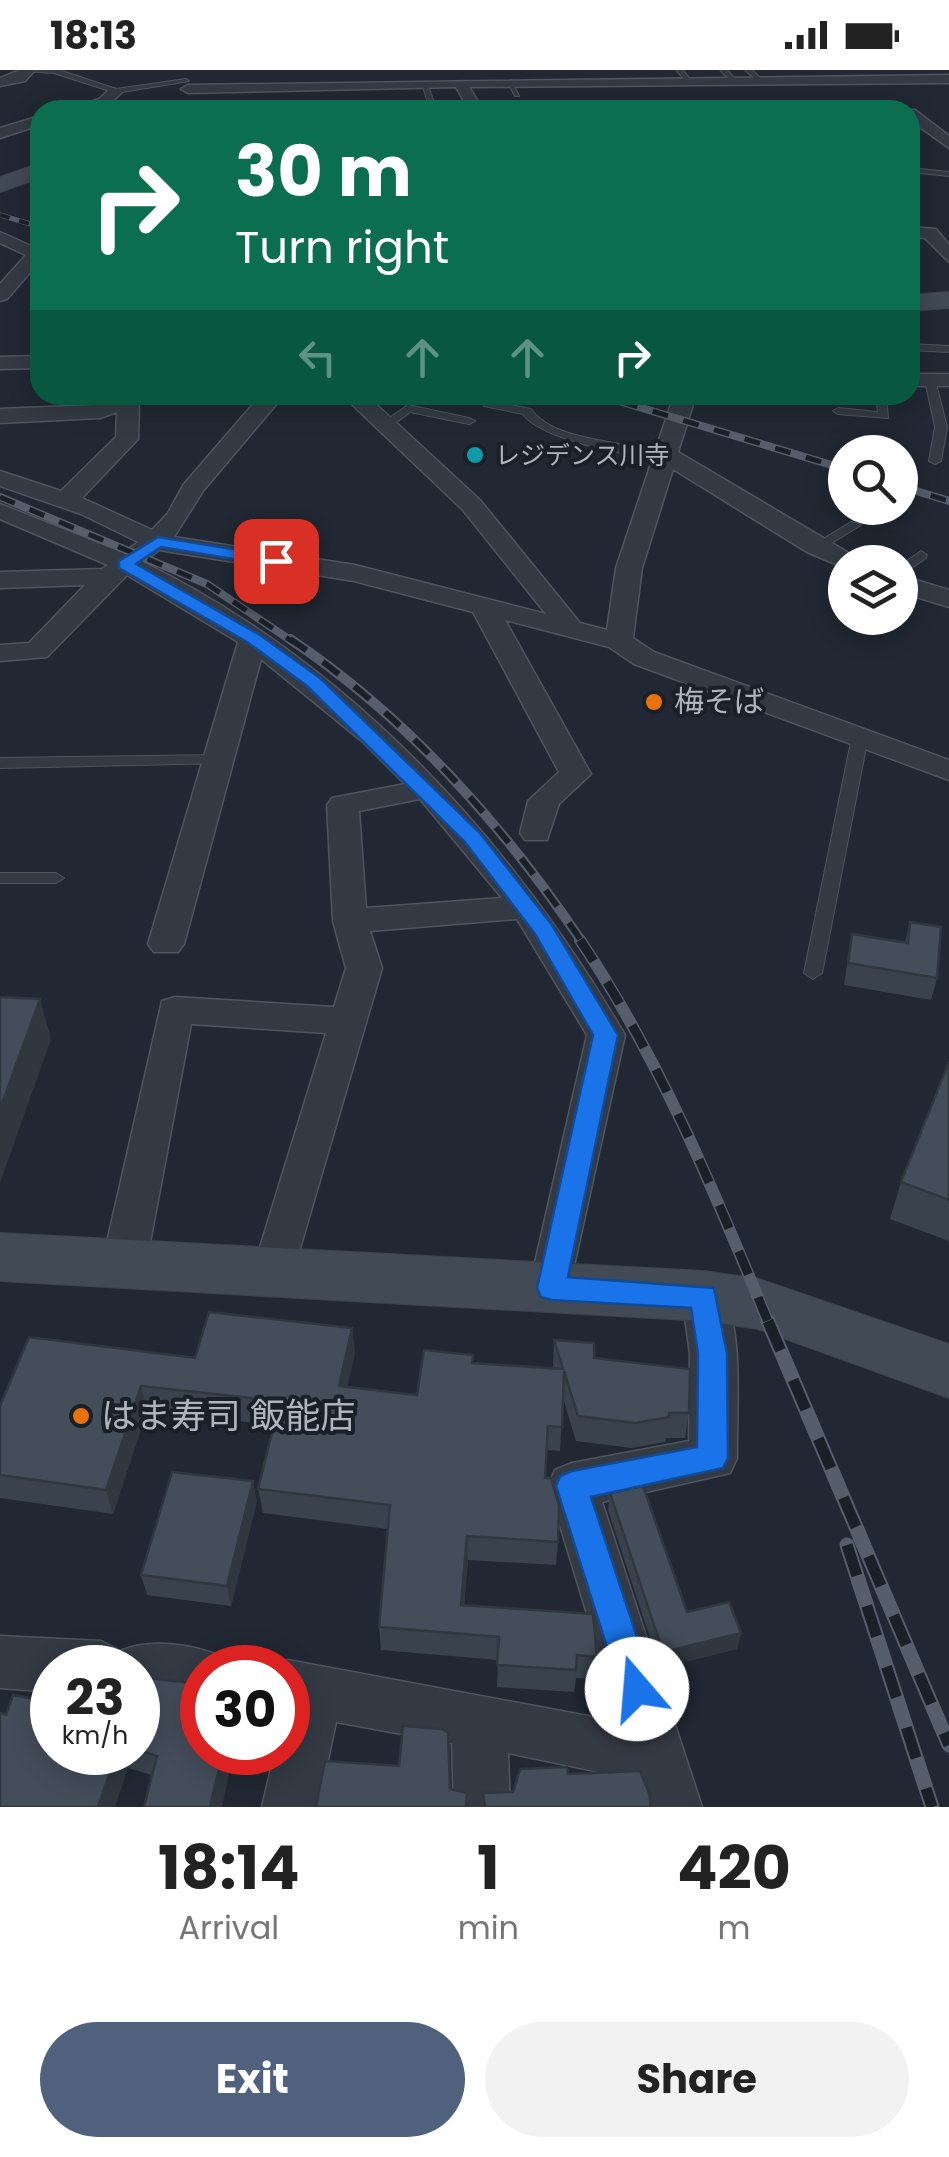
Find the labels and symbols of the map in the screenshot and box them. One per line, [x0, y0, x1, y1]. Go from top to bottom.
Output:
place label: レジデンス川寺 [495, 438, 670, 473]
marker: レジデンス川寺 [464, 444, 486, 466]
pin [234, 519, 319, 604]
place label: 梅そば [674, 680, 764, 723]
marker: 梅そば [643, 691, 665, 713]
place label: はま寿司 飯能店 [101, 1391, 355, 1440]
marker: はま寿司 飯能店 [70, 1405, 92, 1427]
position arrow [585, 1637, 689, 1741]
speed limit sign: 30 [180, 1645, 310, 1775]

